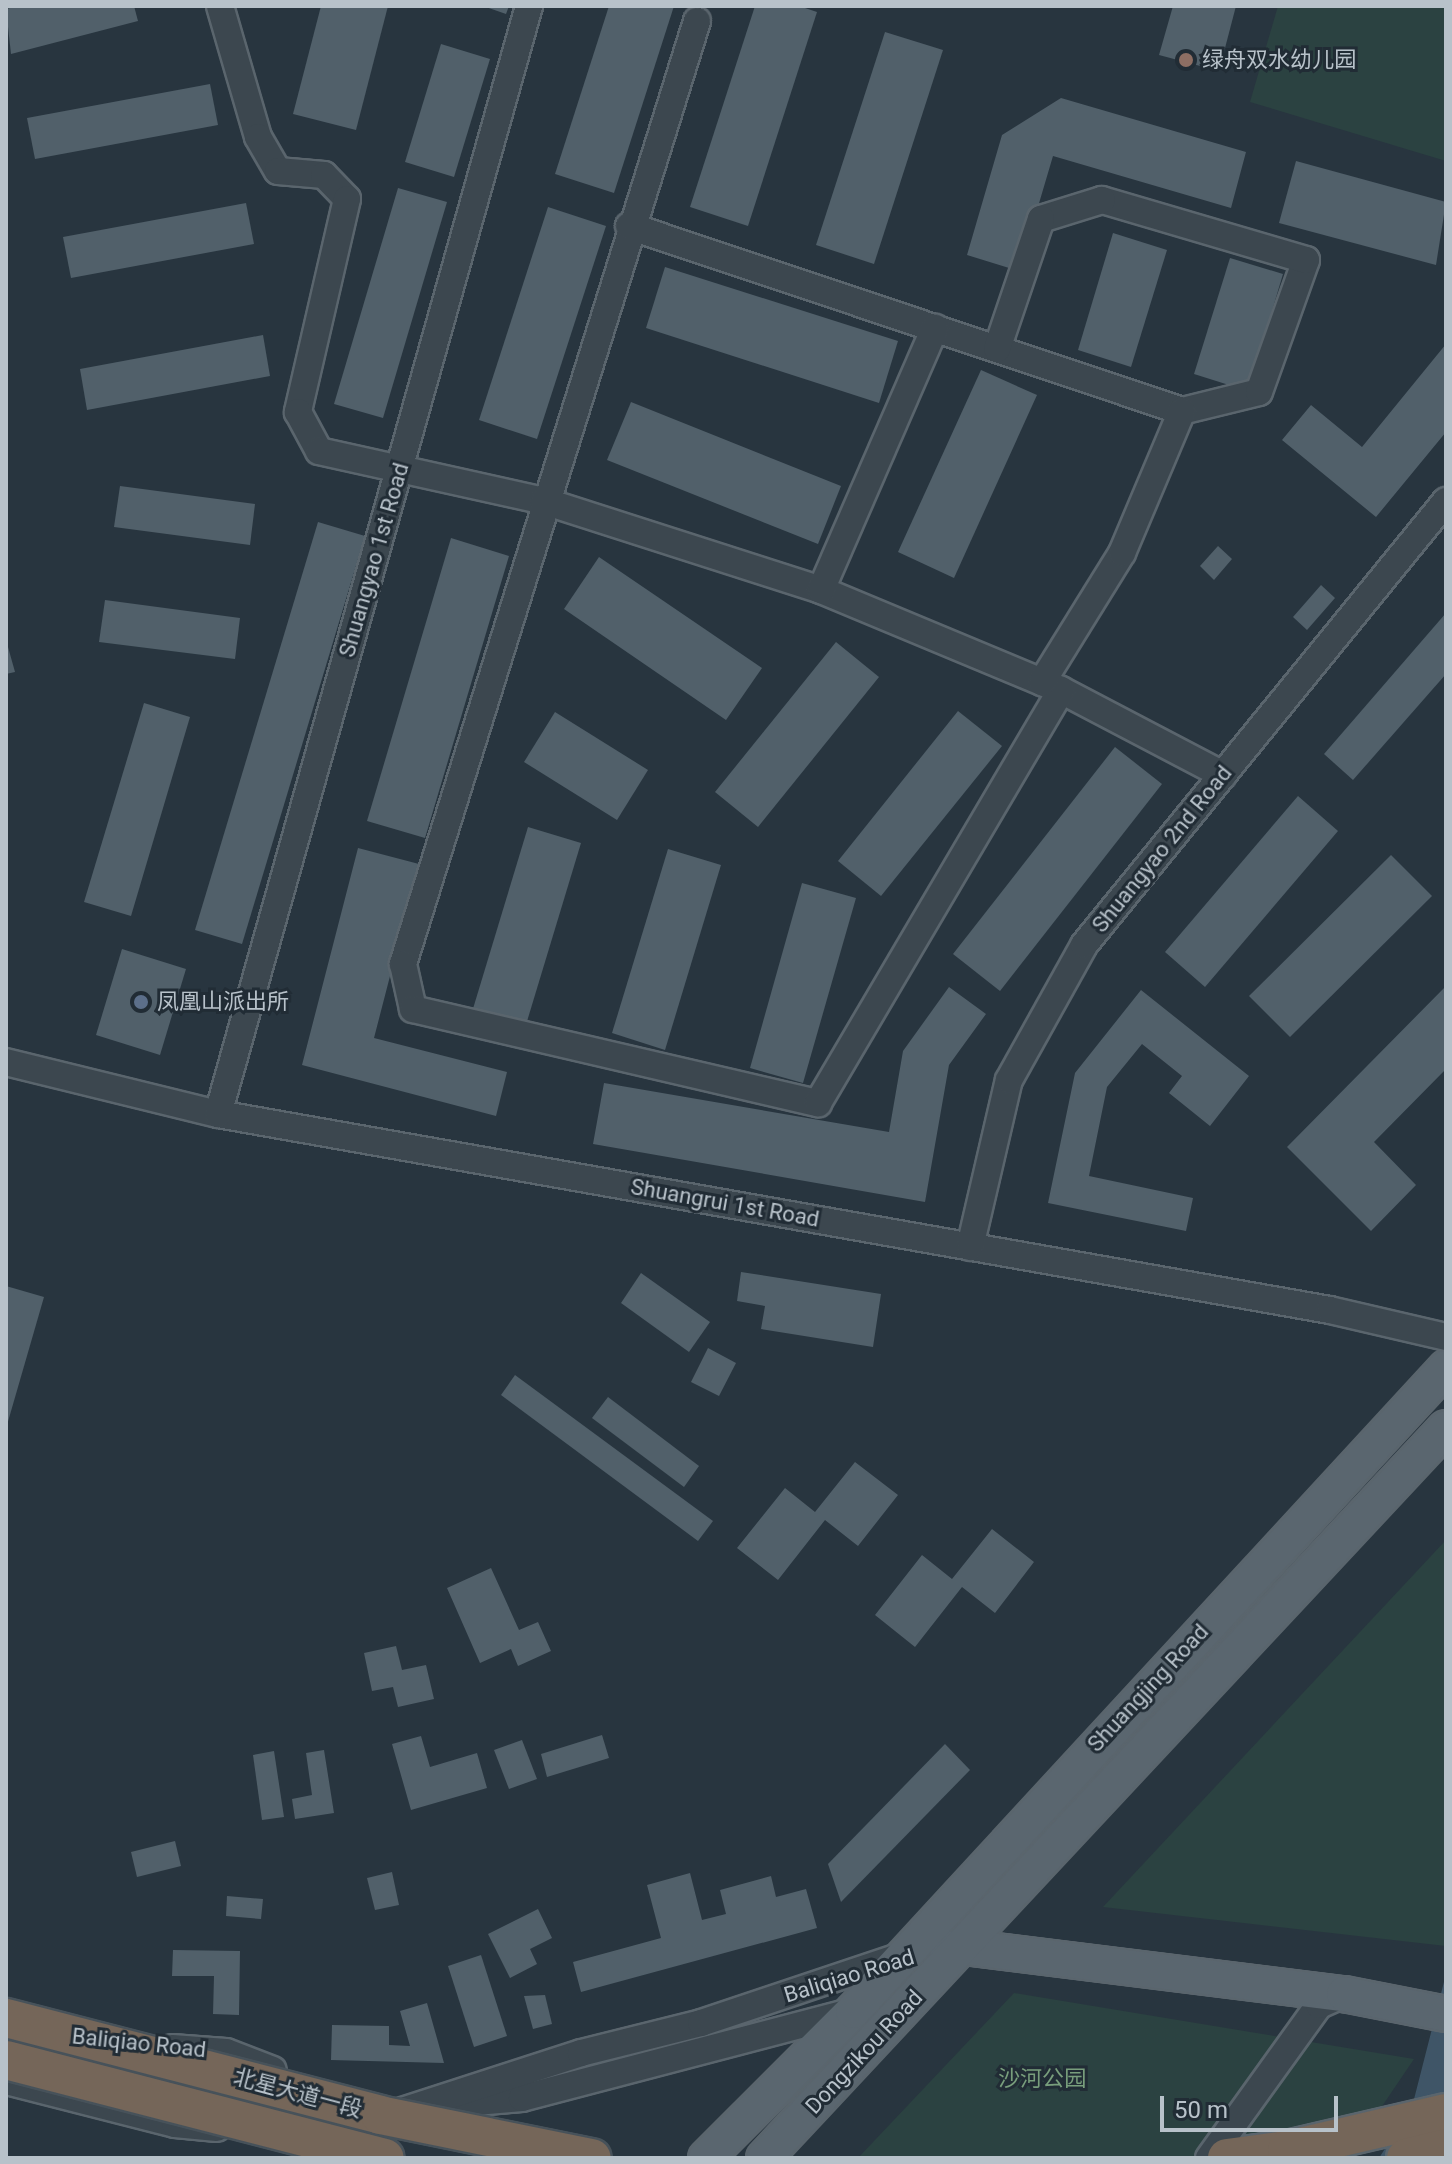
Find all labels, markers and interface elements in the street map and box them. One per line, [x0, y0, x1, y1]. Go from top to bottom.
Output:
place label: 绿舟双水幼儿园 [1202, 47, 1356, 73]
marker: 绿舟双水幼儿园 [1177, 51, 1195, 69]
street label: Shuangyao 1st Road [334, 460, 414, 660]
street label: Shuangyao 2nd Road [1087, 760, 1237, 938]
place label: 凤凰山派出所 [157, 989, 289, 1015]
marker: 凤凰山派出所 [132, 993, 150, 1011]
street label: Shuangrui 1st Road [629, 1173, 821, 1233]
street label: Shuangjing Road [1082, 1619, 1214, 1757]
street label: Baliqiao Road [781, 1944, 917, 2008]
street label: Dongzikou Road [800, 1985, 928, 2119]
street label: Baliqiao Road [71, 2023, 207, 2063]
street label: 北星大道一段 [231, 2063, 365, 2123]
park label: 沙河公园 [998, 2066, 1086, 2092]
scale bar [1164, 2080, 1342, 2130]
text: 50 m [1174, 2096, 1228, 2124]

